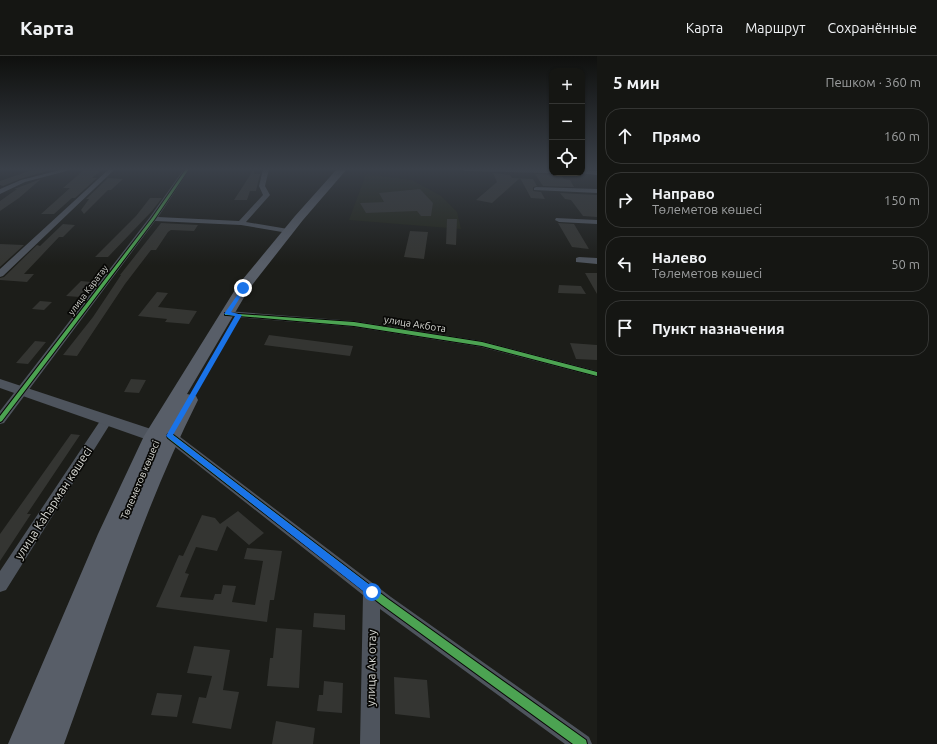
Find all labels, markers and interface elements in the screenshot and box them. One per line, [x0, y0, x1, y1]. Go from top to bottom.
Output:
text: Карта [20, 17, 74, 39]
text: Карта [686, 20, 723, 36]
text: Маршрут [745, 20, 806, 36]
text: Сохранённые [828, 20, 917, 36]
map controls [549, 68, 585, 176]
button: + [549, 68, 585, 104]
text: 5 мин [613, 73, 660, 92]
text: Пешком · 360 m [825, 75, 921, 89]
button: − [549, 104, 585, 140]
icon: ahead [614, 125, 636, 147]
text: Прямо [652, 128, 701, 145]
text: 160 m [884, 129, 920, 143]
button: locate [549, 140, 585, 176]
text: Направо [652, 185, 715, 202]
icon: right [614, 189, 636, 211]
text: 150 m [884, 193, 920, 207]
text: Төлеметов көшесі [652, 202, 762, 216]
text: Налево [652, 249, 707, 266]
icon: left [614, 253, 636, 275]
text: 50 m [891, 257, 920, 271]
street label: улица Каратау [66, 263, 110, 317]
text: Төлеметов көшесі [652, 266, 762, 280]
route end [234, 279, 252, 297]
street label: улица Акбота [383, 314, 447, 334]
icon: arrive [614, 317, 636, 339]
text: Пункт назначения [652, 320, 785, 337]
street label: Төлеметов көшесі [118, 439, 162, 521]
street label: улица Каһарман көшесі [12, 444, 94, 562]
route start [363, 583, 381, 601]
street label: улица Ак отау [364, 629, 378, 706]

